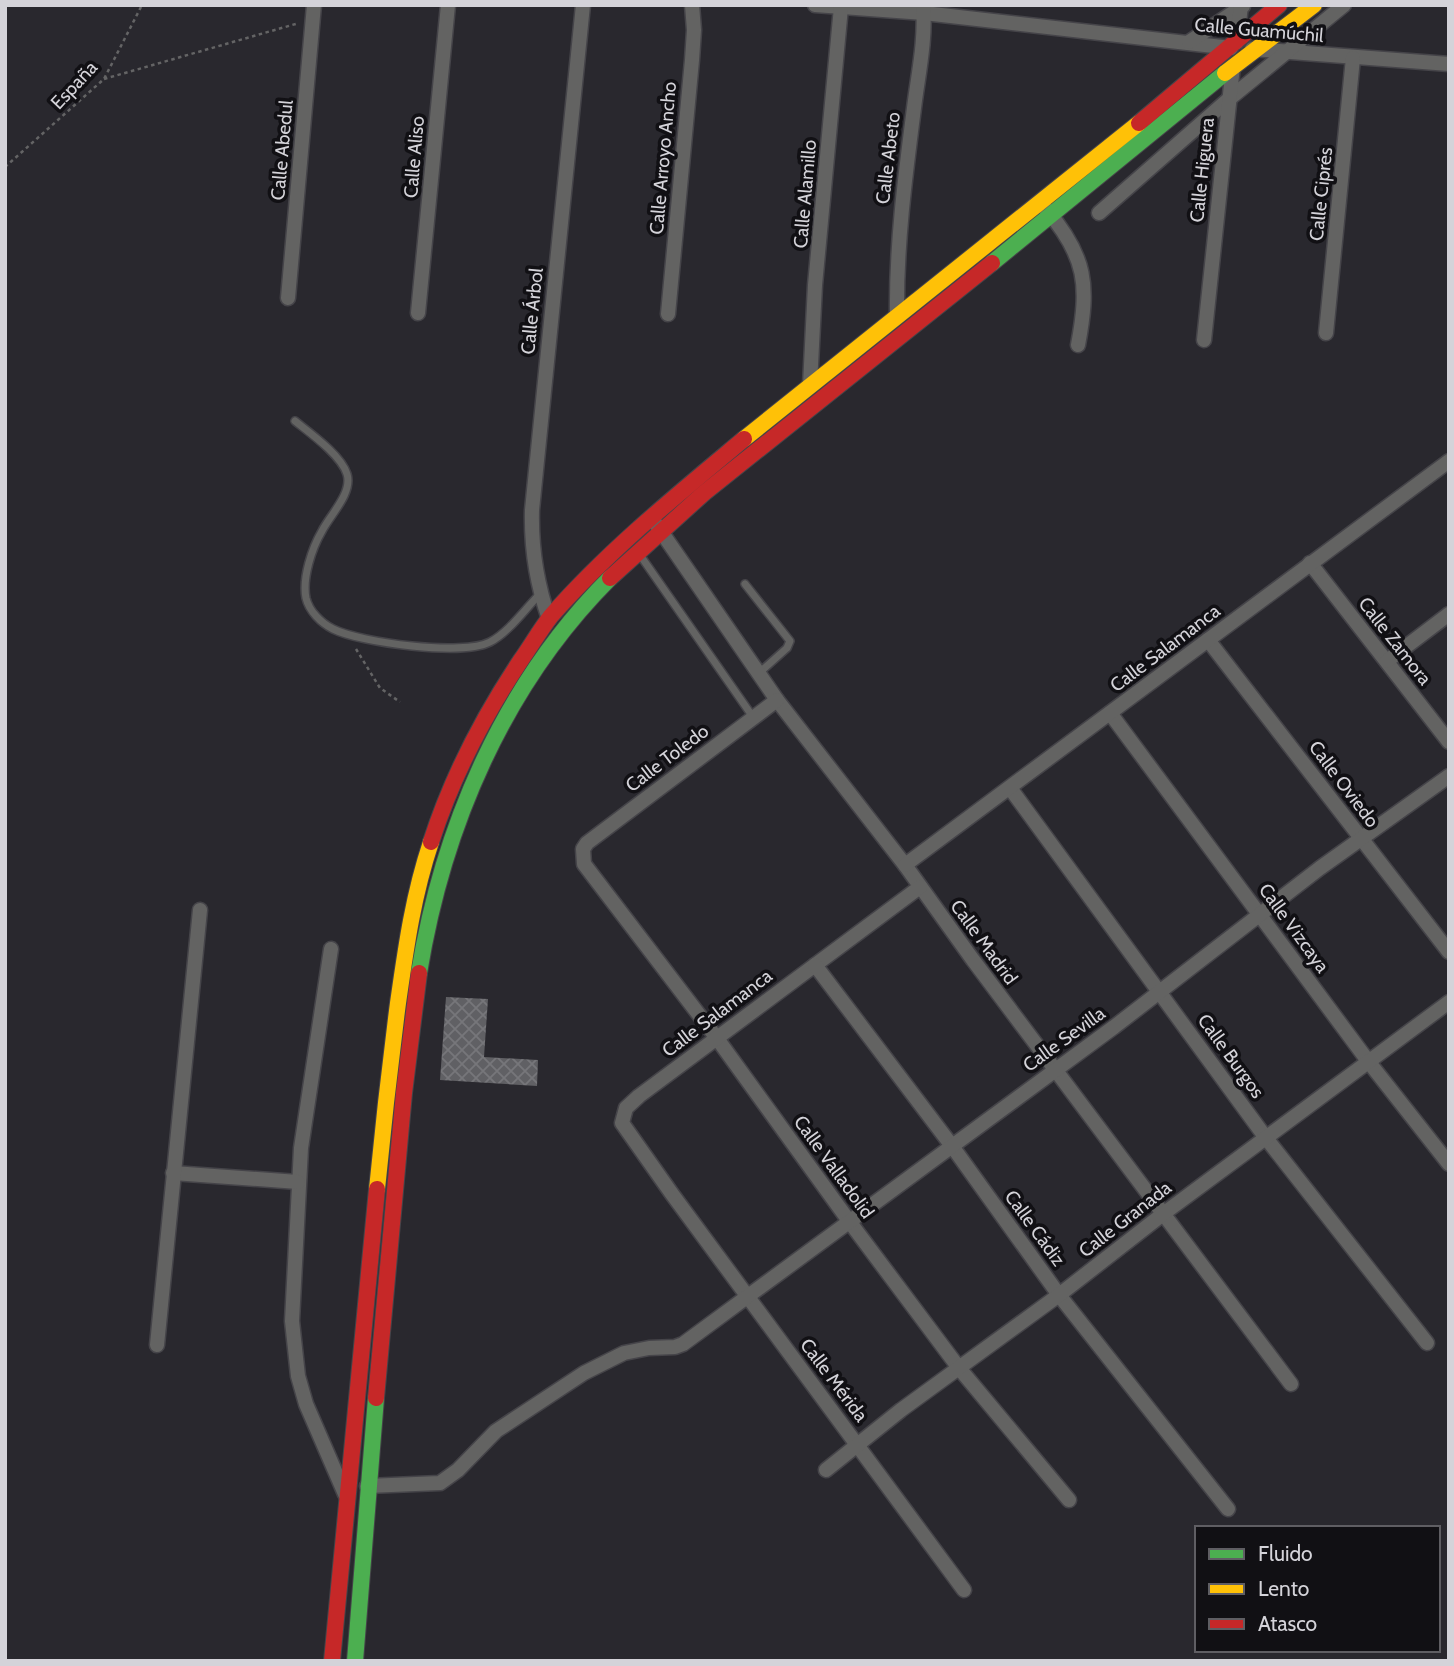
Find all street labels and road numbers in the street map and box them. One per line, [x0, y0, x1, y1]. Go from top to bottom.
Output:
street label: Calle Guamúchil [1194, 13, 1325, 47]
street label: España [46, 56, 102, 114]
street label: Calle Arroyo Ancho [645, 81, 681, 235]
street label: Calle Abedul [266, 98, 298, 201]
street label: Calle Abeto [871, 111, 905, 205]
street label: Calle Aliso [399, 115, 429, 199]
street label: Calle Higuera [1185, 117, 1219, 223]
street label: Calle Alamillo [789, 139, 821, 249]
street label: Calle Ciprés [1305, 146, 1337, 242]
street label: Calle Árbol [515, 266, 548, 355]
street label: Calle Zamora [1354, 592, 1436, 690]
street label: Calle Salamanca [1106, 599, 1224, 697]
street label: Calle Toledo [621, 719, 713, 797]
street label: Calle Oviedo [1304, 736, 1384, 832]
street label: Calle Vizcaya [1254, 879, 1334, 977]
street label: Calle Madrid [946, 895, 1022, 989]
street label: Calle Salamanca [658, 964, 776, 1062]
street label: Calle Sevilla [1018, 1002, 1110, 1076]
street label: Calle Burgos [1193, 1009, 1269, 1103]
street label: Calle Valladolid [789, 1111, 879, 1223]
street label: Calle Granada [1074, 1176, 1176, 1262]
street label: Calle Cádiz [1000, 1186, 1070, 1270]
street label: Calle Mérida [795, 1334, 873, 1426]

